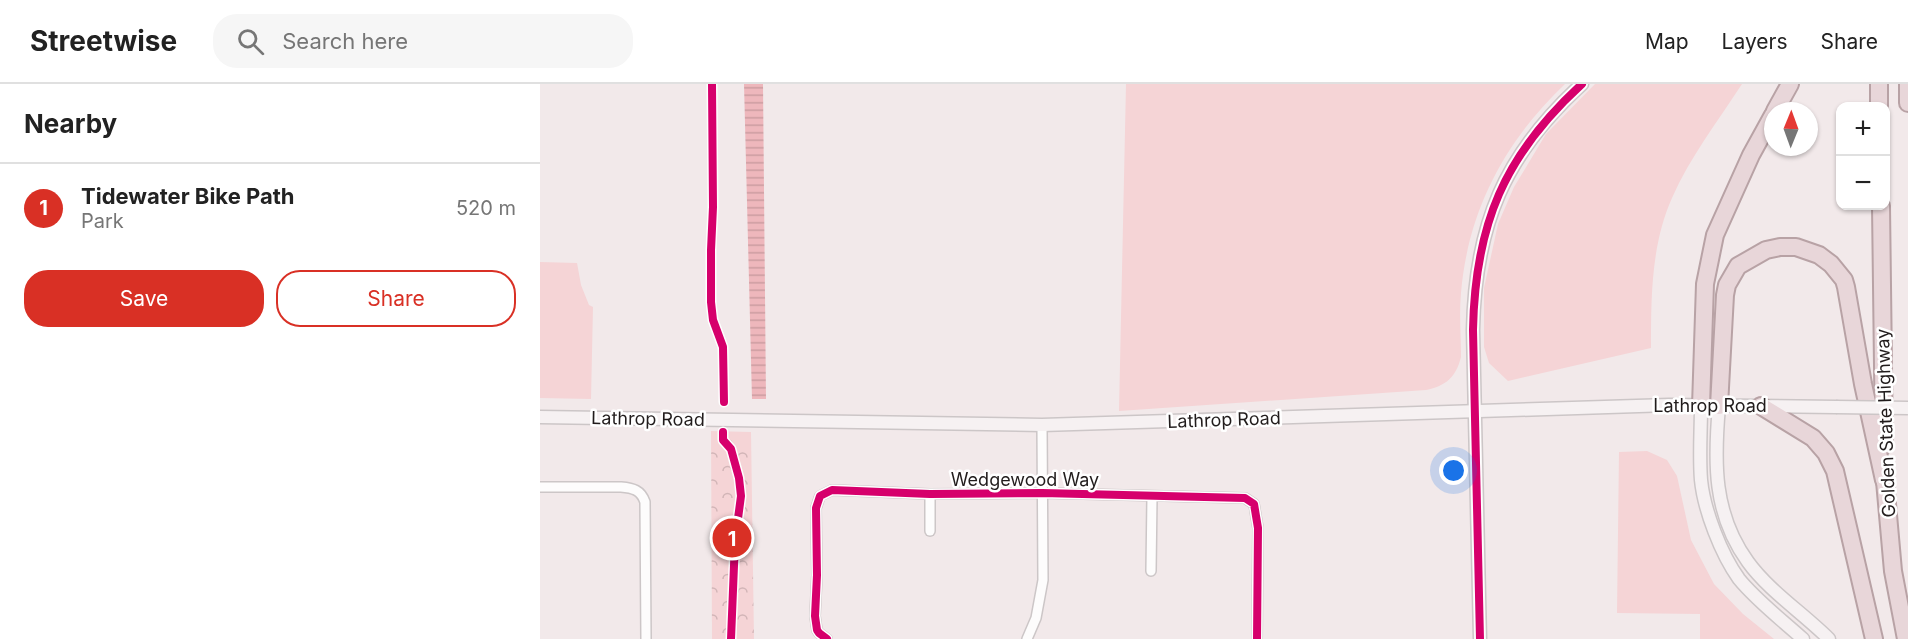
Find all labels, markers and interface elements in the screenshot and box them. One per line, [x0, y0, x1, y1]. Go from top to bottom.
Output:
search box [213, 14, 633, 68]
text: Streetwise [30, 24, 177, 58]
icon: search [234, 25, 267, 58]
text: Search here [282, 28, 408, 54]
text: Map [1645, 29, 1689, 54]
text: Layers [1722, 29, 1788, 54]
text: Share [1821, 29, 1878, 54]
north arrow [1764, 102, 1818, 156]
map controls [1836, 102, 1890, 210]
button: + [1836, 102, 1890, 156]
text: Nearby [24, 108, 117, 139]
button: − [1836, 156, 1890, 210]
text: Tidewater Bike Path [81, 183, 295, 209]
text: 1 [39, 196, 48, 220]
text: 520 m [456, 196, 516, 220]
text: Park [81, 209, 124, 233]
button: Save [24, 270, 264, 327]
button: Share [276, 270, 516, 327]
street label: Golden State Highway [1872, 328, 1899, 518]
street label: Lathrop Road [1653, 395, 1767, 416]
street label: Lathrop Road [591, 407, 705, 430]
street label: Lathrop Road [1167, 407, 1281, 432]
your location [1439, 456, 1468, 485]
street label: Wedgewood Way [951, 469, 1099, 490]
pin: 1 [712, 516, 752, 560]

